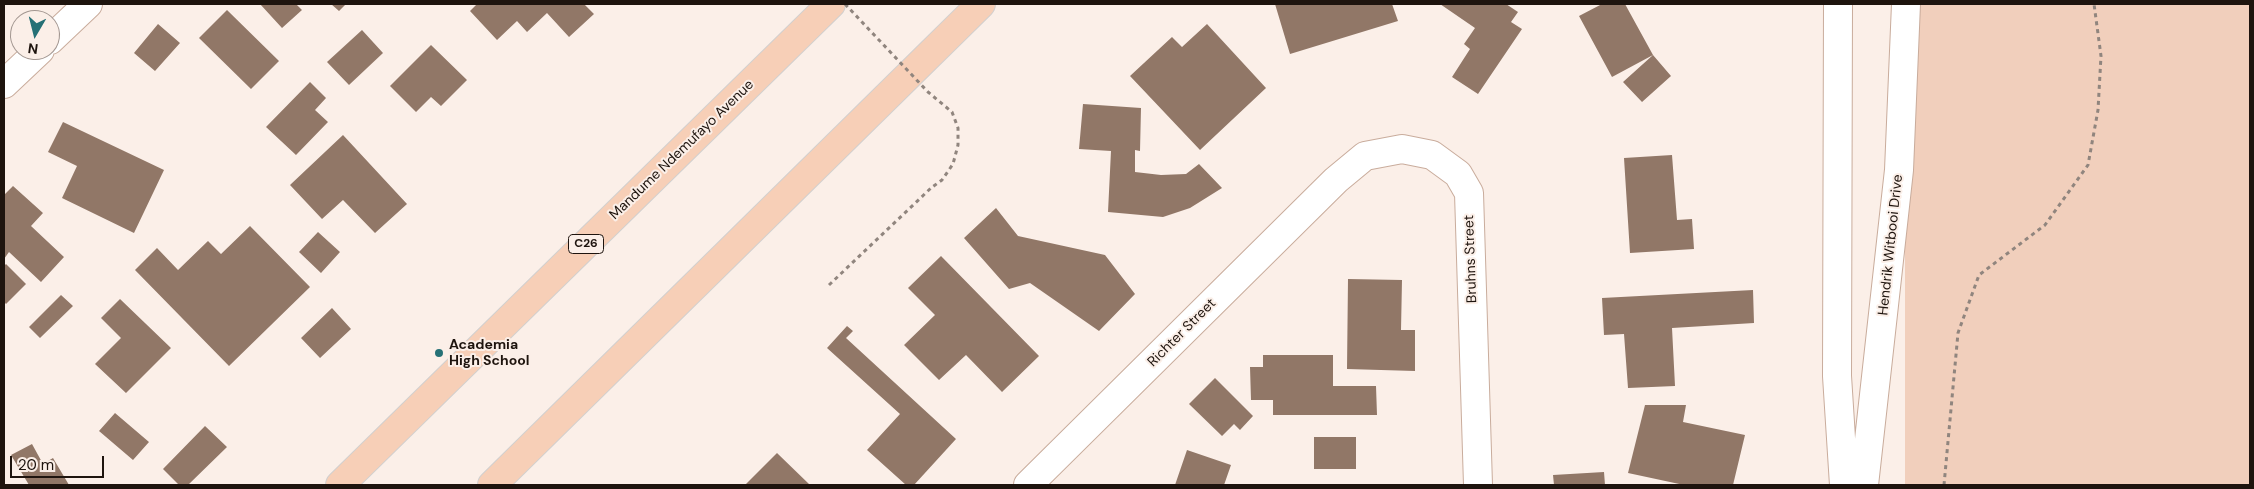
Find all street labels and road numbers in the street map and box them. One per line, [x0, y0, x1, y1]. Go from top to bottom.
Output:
street label: Mandume Ndemufayo Avenue [606, 77, 758, 223]
street label: Hendrik Witbooi Drive [1875, 174, 1907, 316]
street label: Bruhns Street [1461, 215, 1481, 303]
road number: C26 [568, 234, 604, 253]
street label: Richter Street [1144, 295, 1220, 371]

